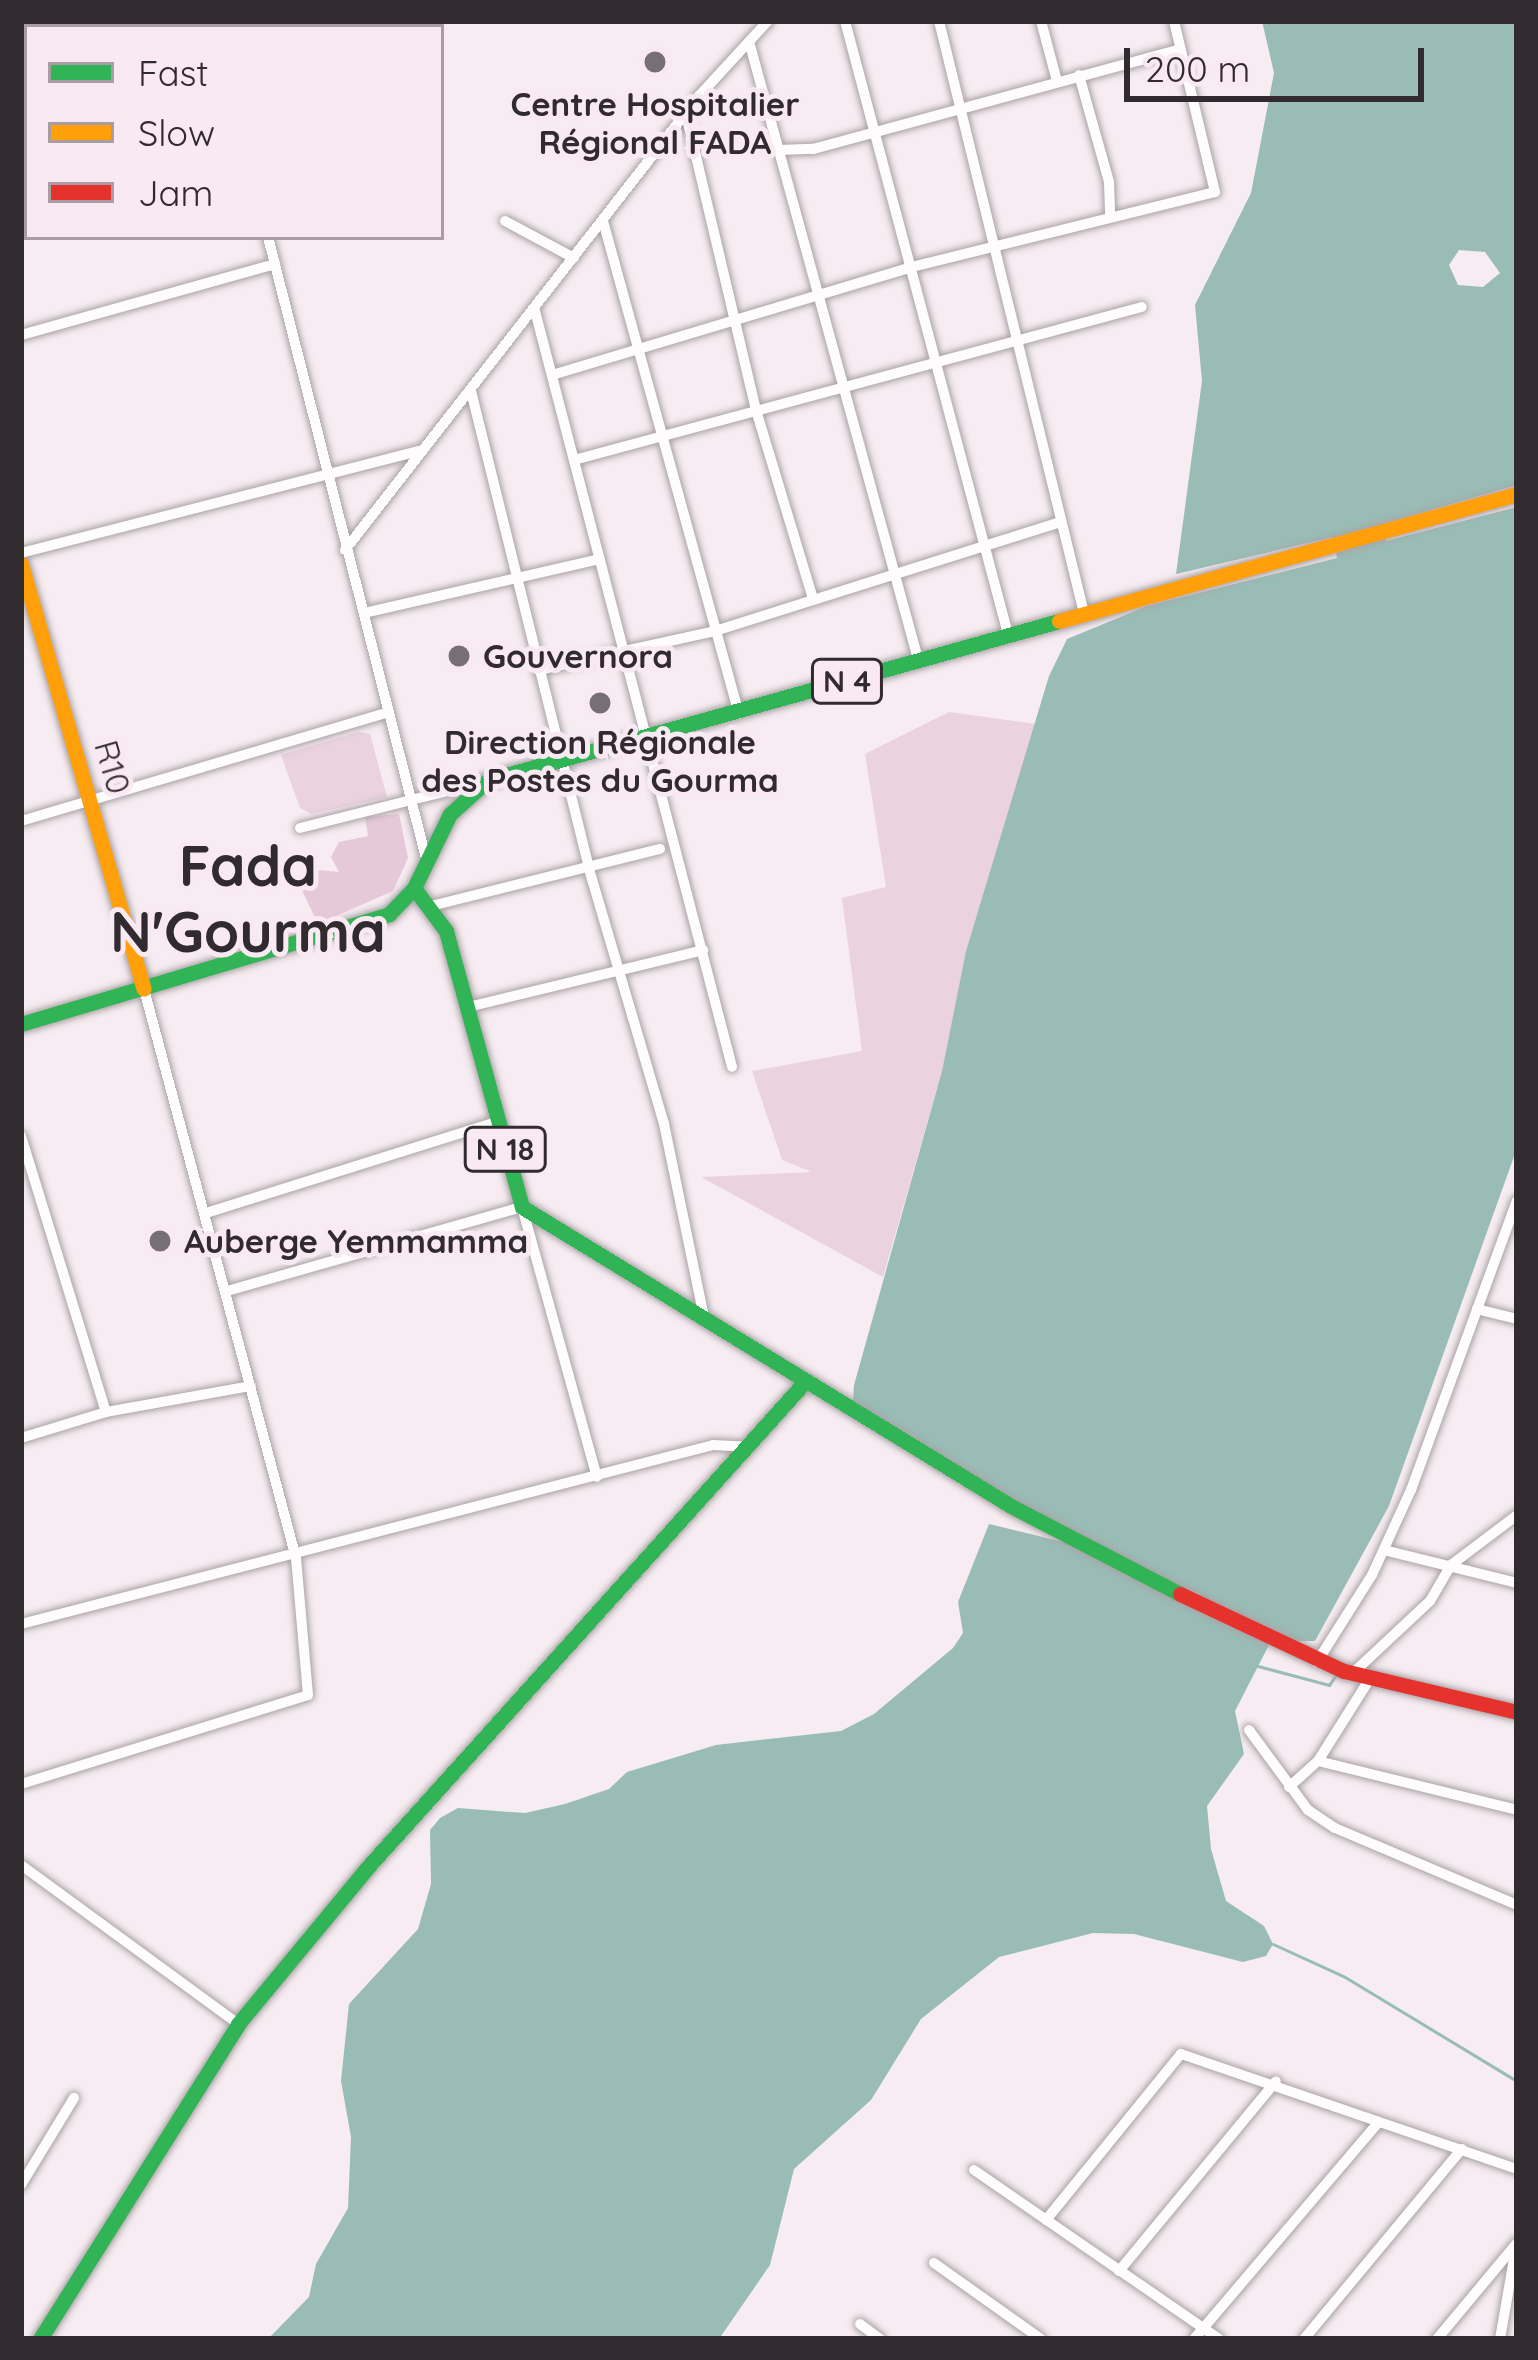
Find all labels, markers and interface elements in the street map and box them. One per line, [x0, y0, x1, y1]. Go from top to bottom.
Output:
legend [24, 24, 444, 240]
scale bar [1130, 24, 1430, 98]
marker: Centre Hospitalier Régional FADA [639, 46, 671, 78]
text: 200 m [1145, 46, 1250, 91]
text: Fast [138, 50, 209, 95]
place label: Centre Hospitalier Régional FADA [510, 84, 800, 162]
text: Slow [138, 110, 215, 155]
text: Jam [138, 170, 213, 215]
place label: Gouvernora [483, 636, 673, 676]
marker: Gouvernora [446, 643, 472, 669]
road number: N 4 [808, 657, 886, 705]
marker: Direction Régionale des Postes du Gourma [587, 690, 613, 716]
place label: Direction Régionale des Postes du Gourma [421, 722, 779, 800]
street label: R10 [87, 736, 139, 798]
district label: Fada N'Gourma [110, 831, 386, 965]
road number: N 18 [463, 1125, 547, 1173]
place label: Auberge Yemmamma [184, 1221, 528, 1261]
marker: Auberge Yemmamma [147, 1228, 173, 1254]

